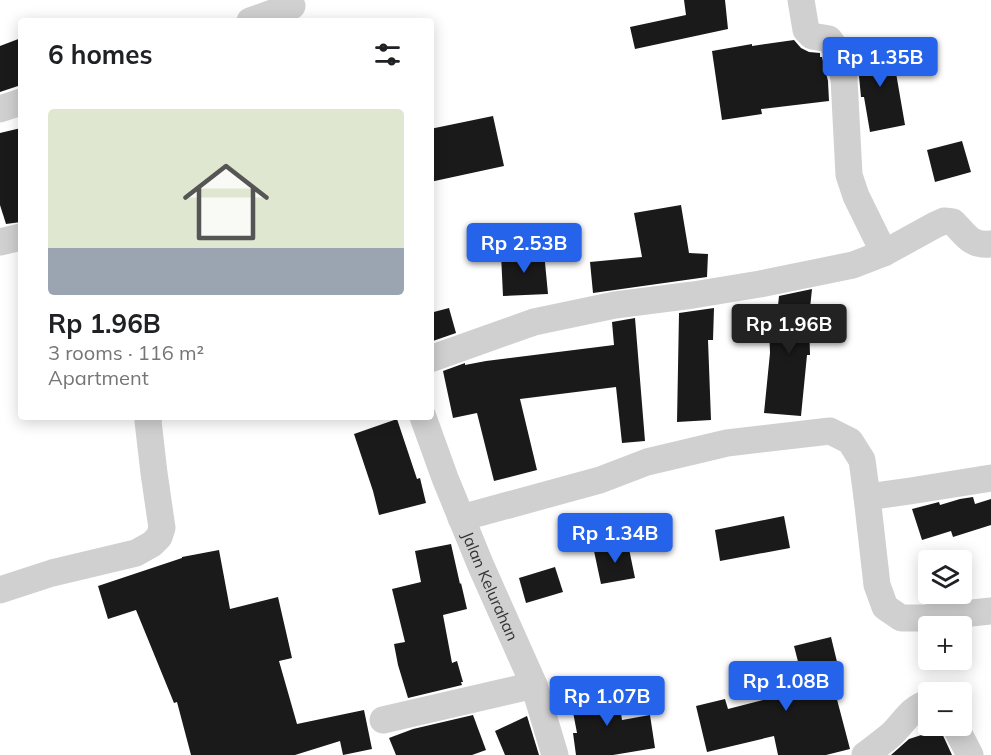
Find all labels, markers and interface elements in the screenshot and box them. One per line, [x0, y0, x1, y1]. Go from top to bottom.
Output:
pin: Rp 1.35B [818, 37, 942, 88]
text: 6 homes [48, 38, 152, 71]
icon: filters [371, 38, 404, 71]
text: Rp 1.35B [837, 44, 923, 69]
icon: home [172, 148, 280, 256]
pin: Rp 2.53B [462, 223, 586, 274]
text: Rp 2.53B [481, 230, 567, 255]
pin: Rp 1.96B [727, 304, 851, 355]
text: Rp 1.96B [48, 307, 161, 340]
text: Rp 1.96B [746, 311, 832, 336]
text: 3 rooms · 116 m² [48, 340, 204, 365]
text: Apartment [48, 365, 149, 390]
pin: Rp 1.34B [553, 513, 677, 564]
text: Rp 1.34B [572, 520, 658, 545]
street label: Jalan Kelurahan [458, 528, 523, 644]
map controls [918, 550, 972, 736]
button: layers [918, 550, 972, 604]
button: + [918, 616, 972, 670]
pin: Rp 1.08B [724, 661, 848, 712]
text: Rp 1.08B [743, 668, 829, 693]
pin: Rp 1.07B [545, 676, 669, 727]
button: − [918, 682, 972, 736]
text: Rp 1.07B [564, 683, 650, 708]

